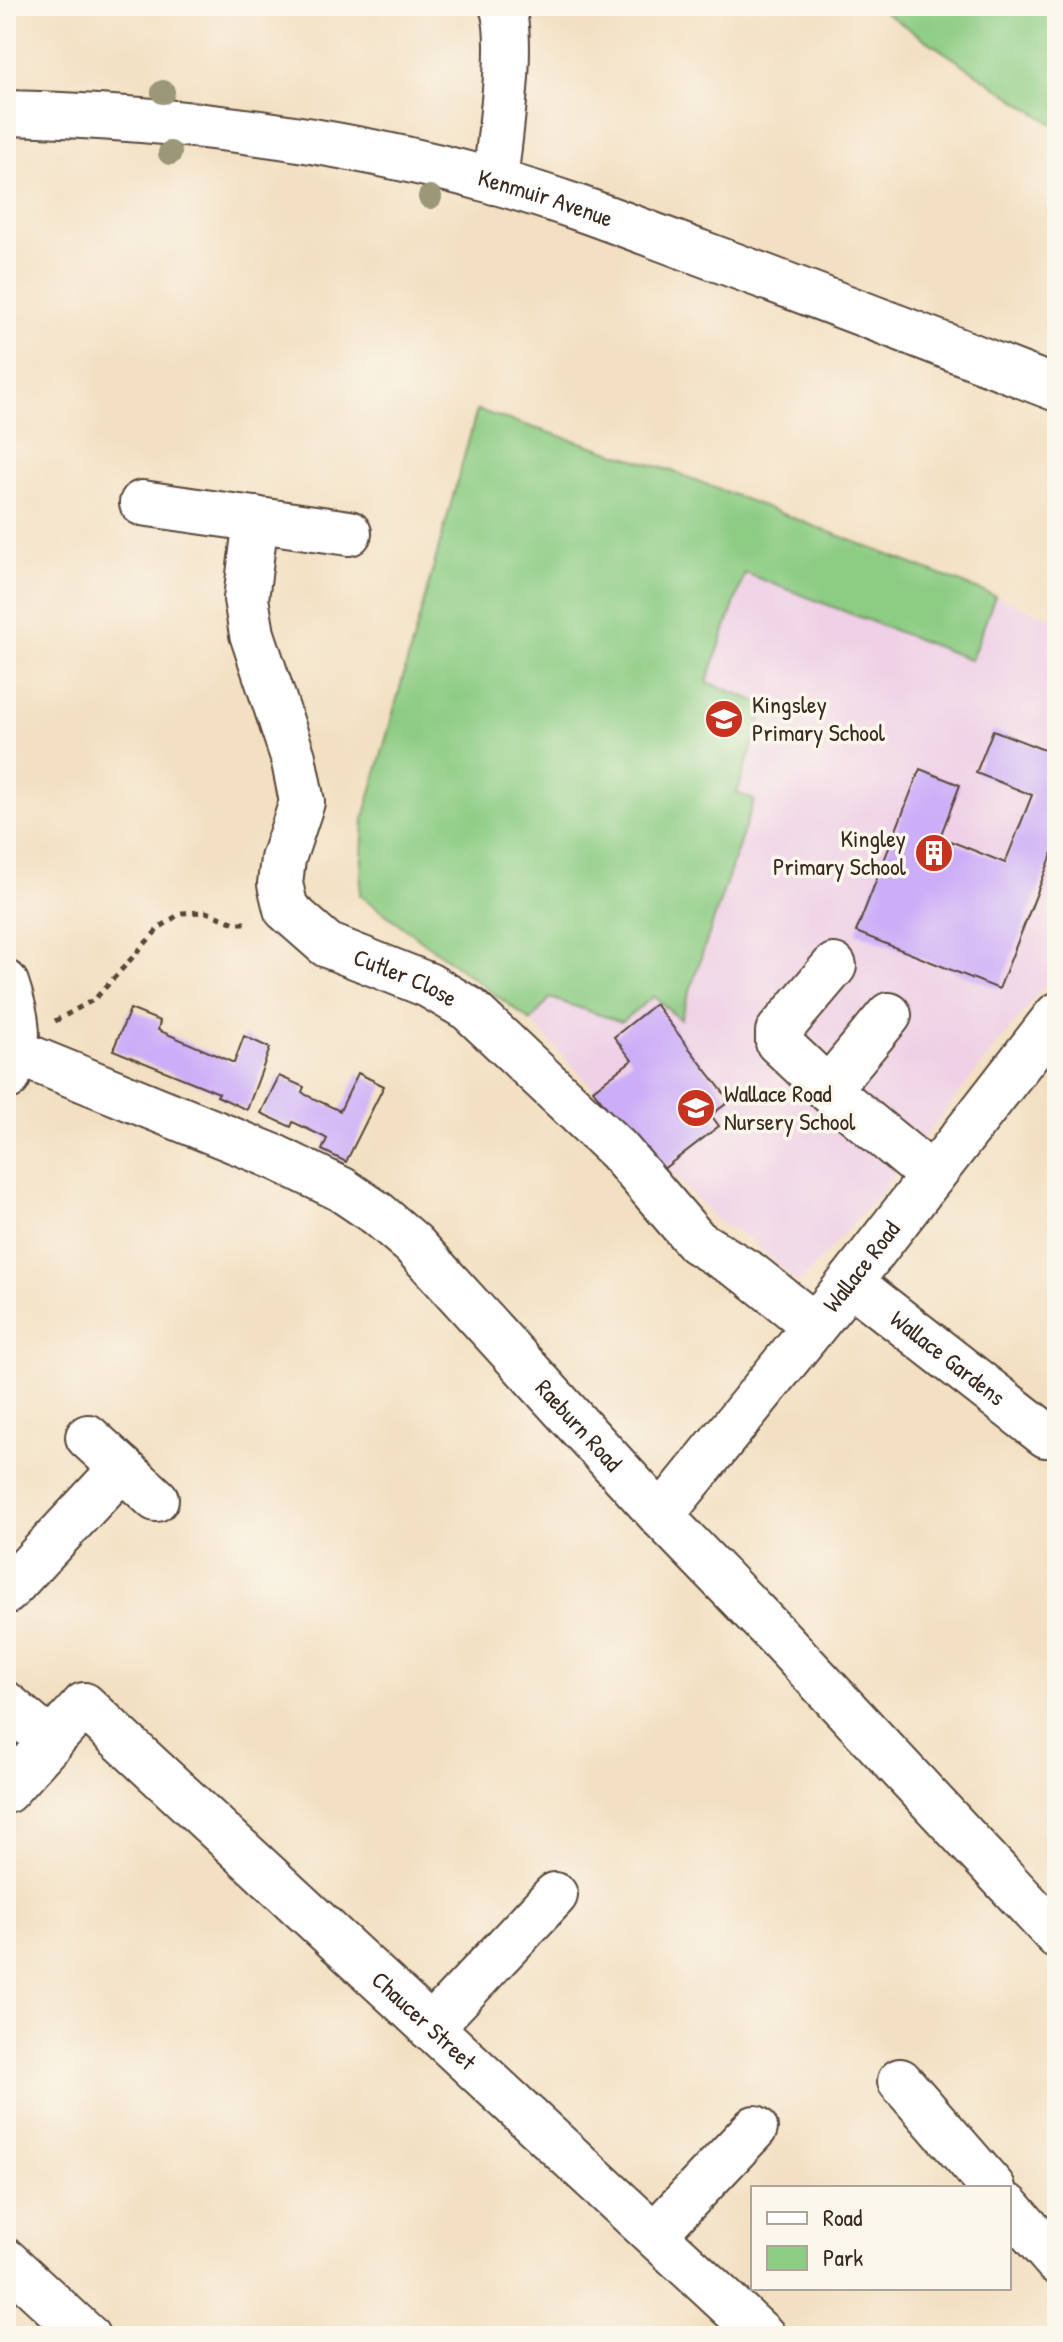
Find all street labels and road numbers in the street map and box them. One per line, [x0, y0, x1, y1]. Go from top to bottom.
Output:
street label: Kenmuir Avenue [475, 161, 618, 234]
street label: Cutler Close [349, 940, 464, 1014]
street label: Wallace Road [815, 1214, 907, 1318]
street label: Wallace Gardens [884, 1303, 1012, 1412]
street label: Raeburn Road [529, 1372, 630, 1478]
street label: Chaucer Street [365, 1963, 484, 2077]

